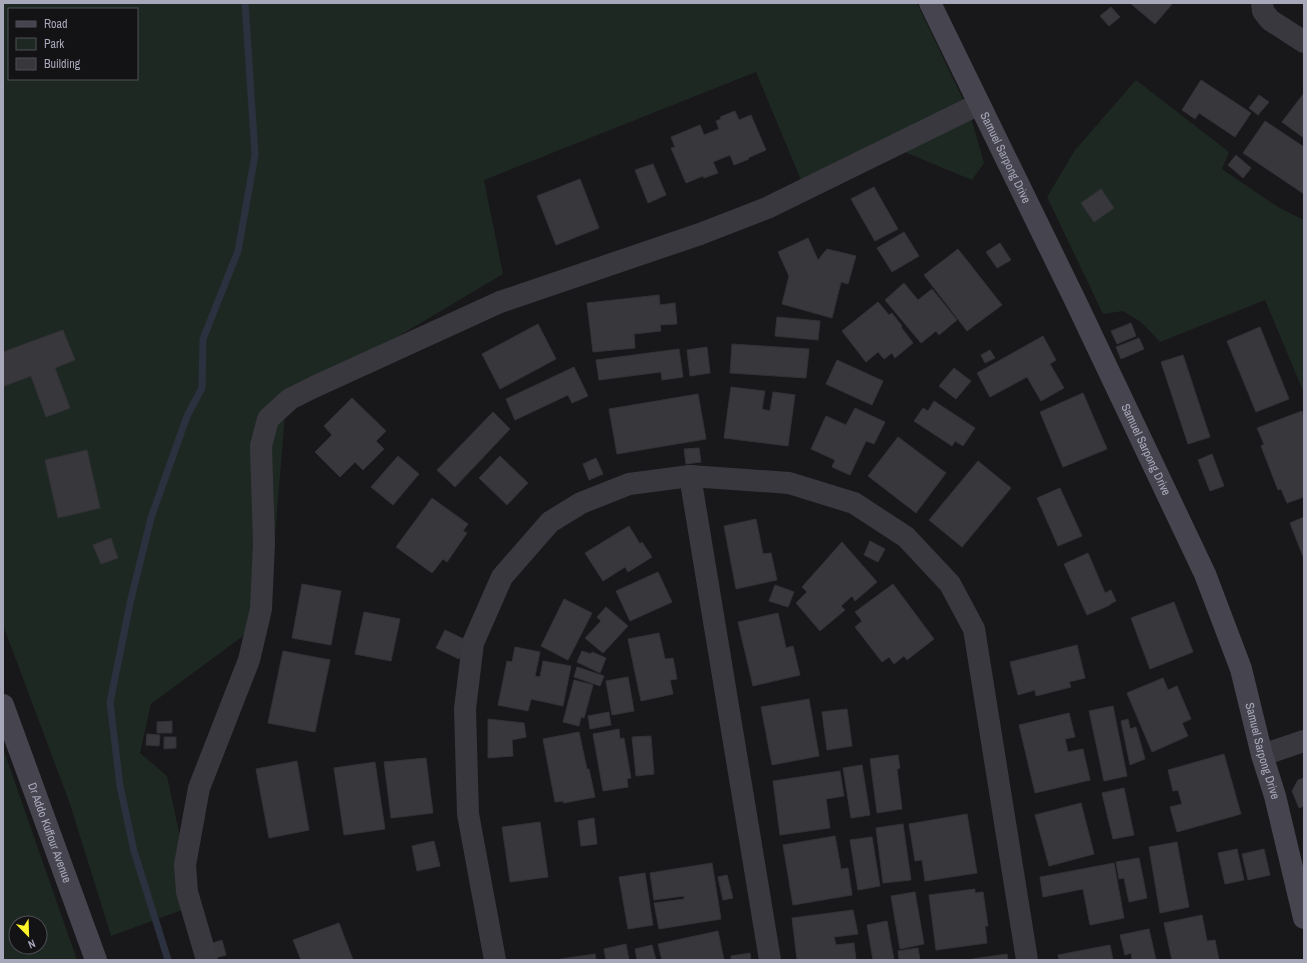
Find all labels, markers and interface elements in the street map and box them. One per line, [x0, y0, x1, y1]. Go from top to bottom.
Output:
legend [8, 8, 138, 80]
text: Road [44, 16, 68, 32]
text: Park [44, 36, 64, 52]
text: Building [44, 56, 81, 72]
street label: Samuel Sarpong Drive [976, 109, 1035, 206]
street label: Samuel Sarpong Drive [1117, 401, 1175, 498]
street label: Samuel Sarpong Drive [1241, 701, 1283, 801]
street label: Dr Addo Kuffour Avenue [24, 780, 75, 885]
north arrow [8, 915, 48, 955]
text: N [26, 936, 38, 952]

